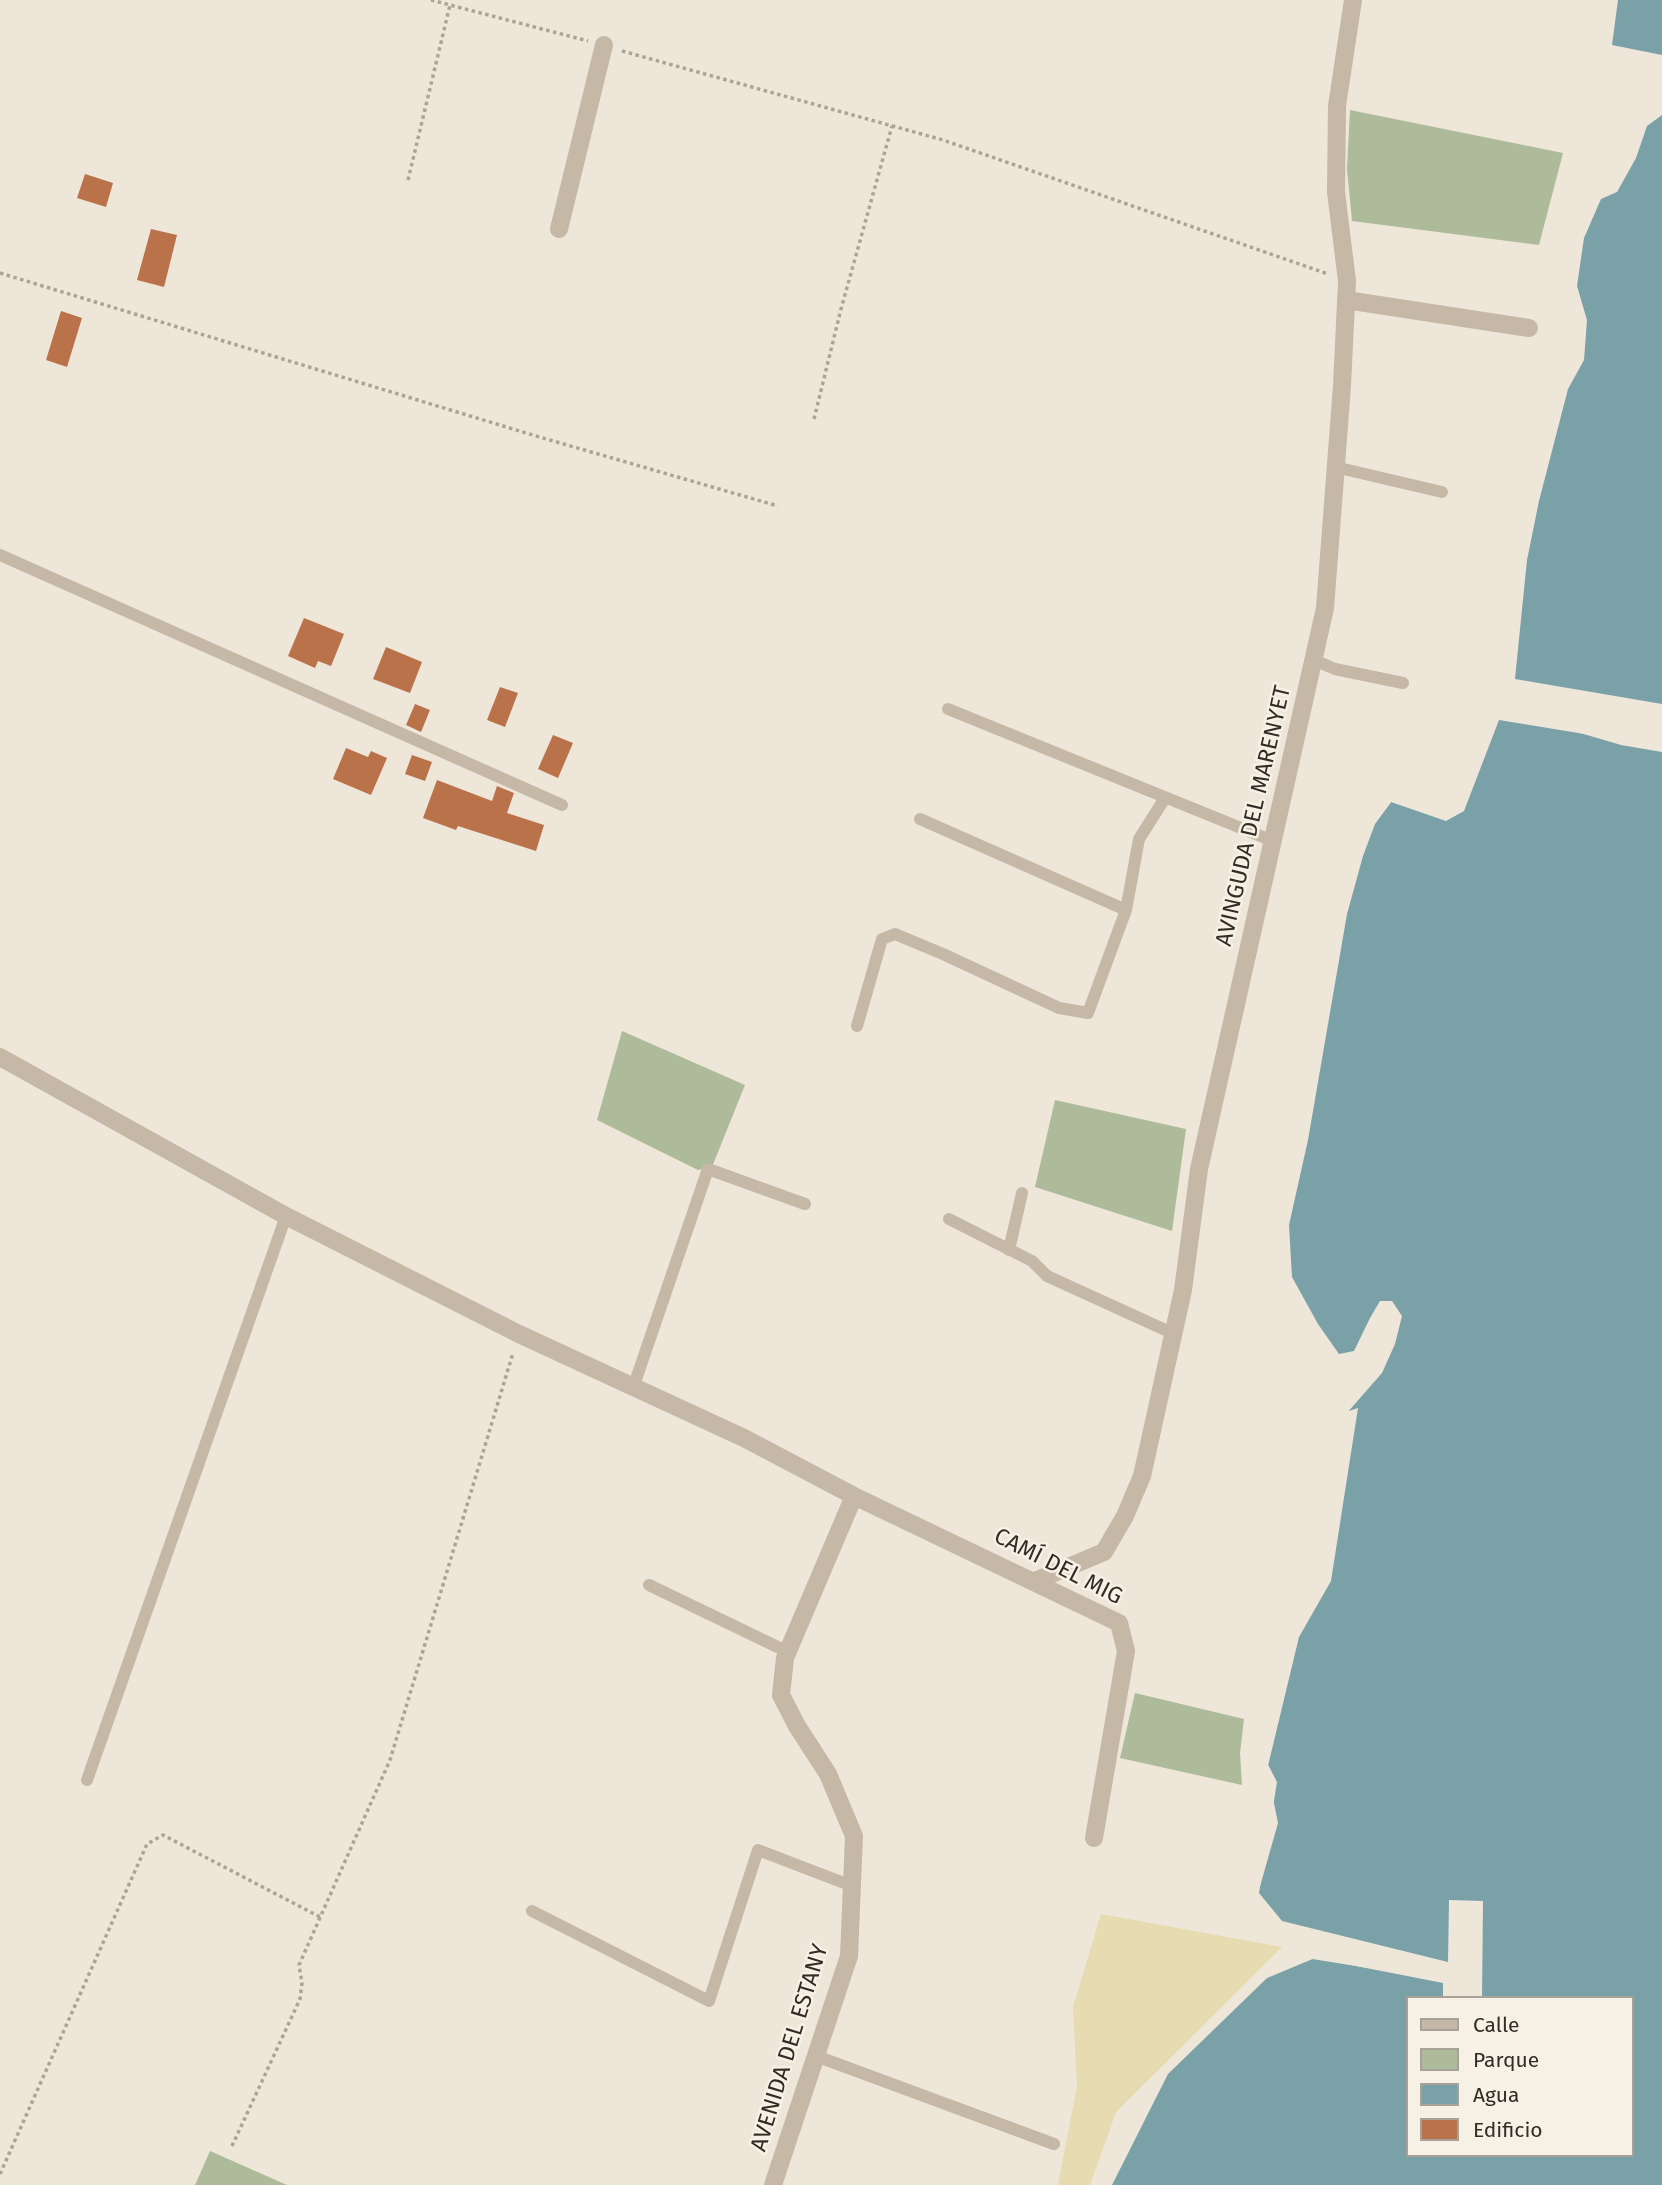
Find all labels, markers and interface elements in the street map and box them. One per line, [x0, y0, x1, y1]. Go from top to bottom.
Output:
street label: AVINGUDA DEL MARENYET [1211, 683, 1297, 949]
street label: CAMÍ DEL MIG [989, 1523, 1127, 1611]
street label: AVENIDA DEL ESTANY [745, 1941, 835, 2155]
legend [1406, 1996, 1634, 2157]
text: Calle [1473, 2012, 1519, 2038]
text: Parque [1473, 2047, 1539, 2073]
text: Agua [1473, 2082, 1519, 2108]
text: Edificio [1473, 2117, 1543, 2143]

